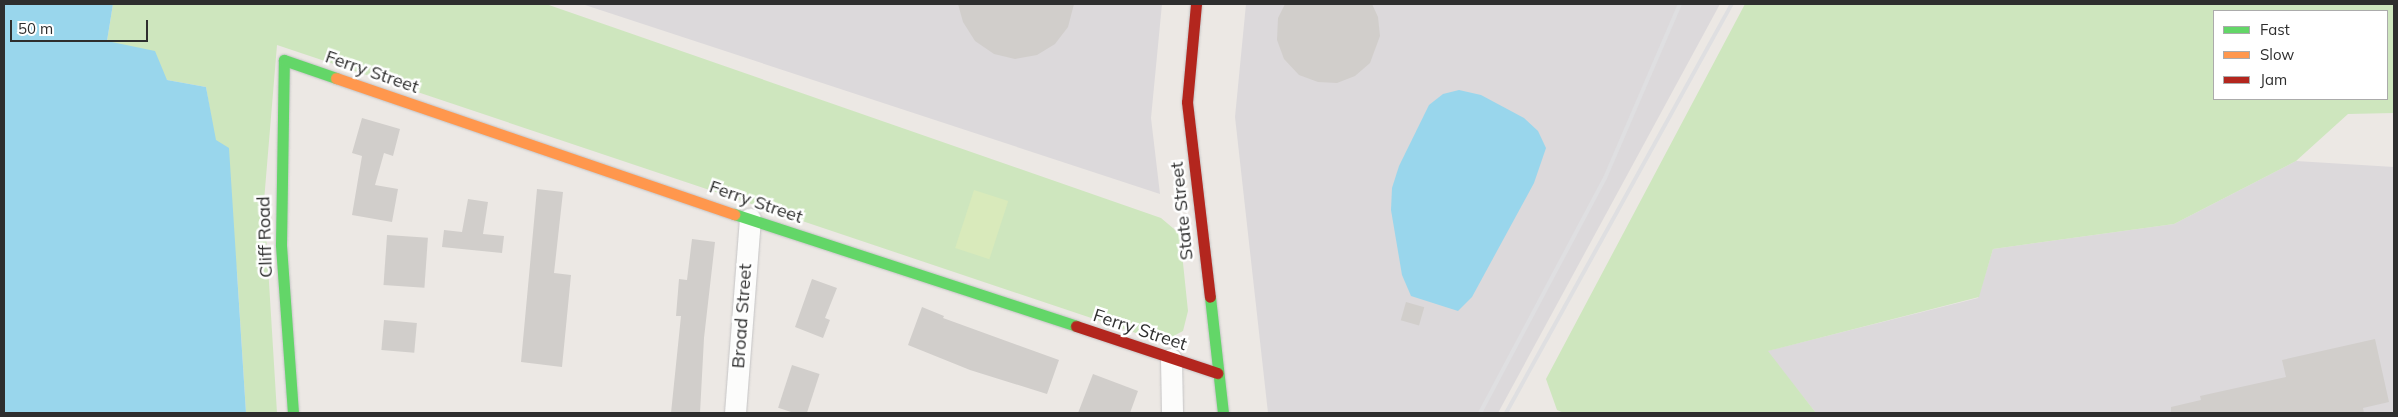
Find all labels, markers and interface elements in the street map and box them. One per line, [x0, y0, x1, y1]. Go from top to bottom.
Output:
scale bar [12, 10, 150, 42]
legend [2213, 10, 2388, 100]
text: 50 m [18, 19, 53, 38]
text: Fast [2260, 20, 2290, 39]
text: Slow [2260, 45, 2294, 64]
street label: Ferry Street [323, 46, 421, 98]
text: Jam [2260, 70, 2287, 89]
street label: State Street [1166, 161, 1198, 261]
street label: Ferry Street [707, 176, 805, 228]
street label: Cliff Road [253, 196, 277, 278]
street label: Broad Street [728, 263, 756, 369]
street label: Ferry Street [1090, 305, 1190, 355]

